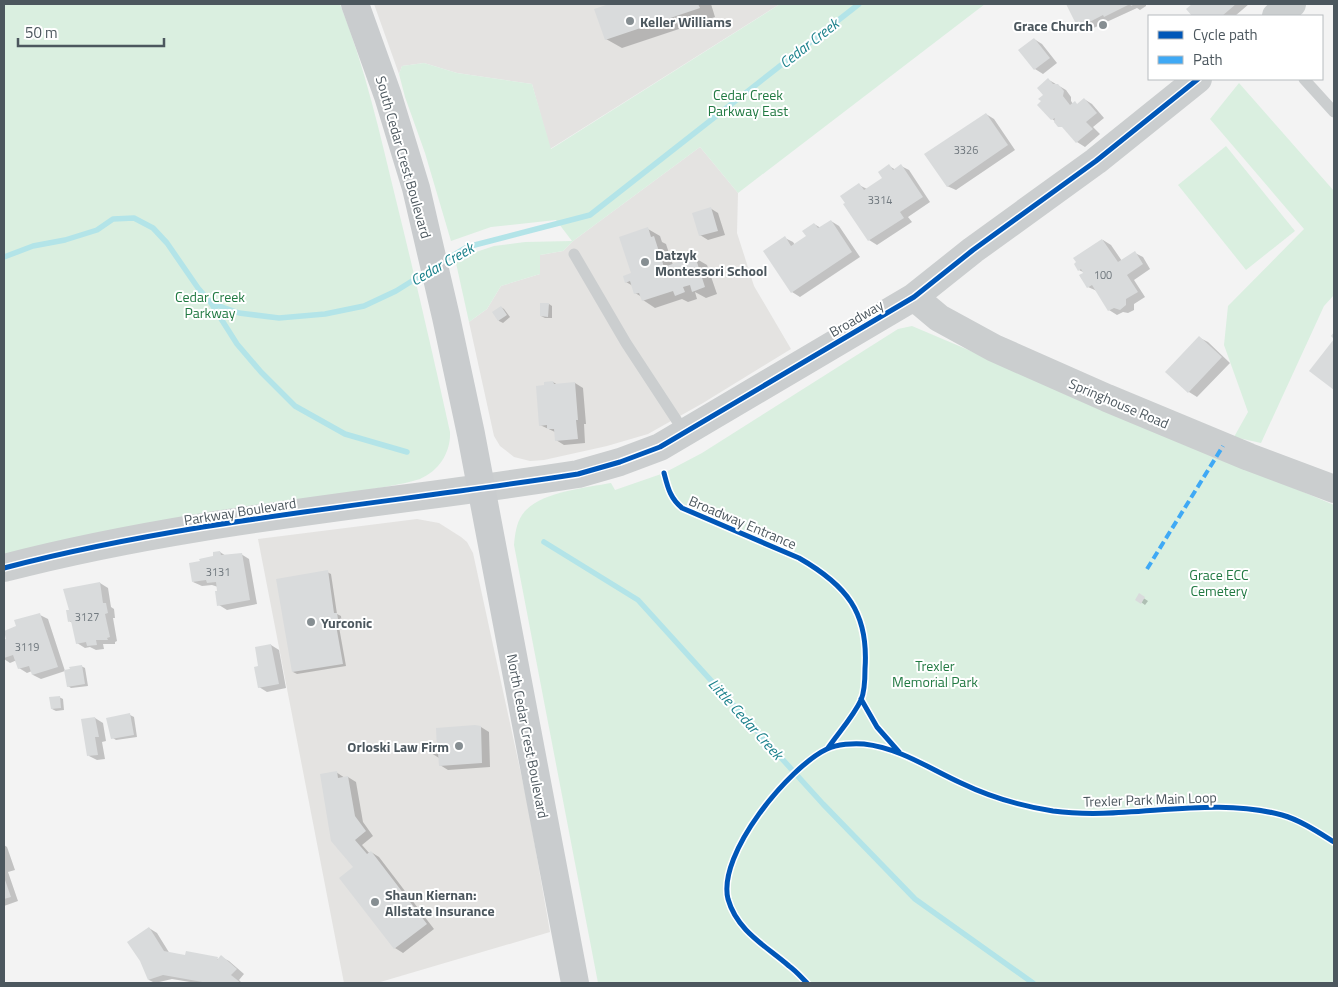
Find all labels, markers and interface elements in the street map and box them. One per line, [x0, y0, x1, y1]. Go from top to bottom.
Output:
place label: Keller Williams [640, 11, 732, 32]
water label: Cedar Creek [774, 11, 845, 74]
scale bar [18, 15, 164, 47]
marker: Keller Williams [624, 15, 636, 27]
place label: Grace Church [1013, 15, 1093, 36]
legend [1148, 15, 1323, 80]
marker: Grace Church [1097, 19, 1109, 31]
text: 50 m [25, 21, 58, 44]
text: Cycle path [1193, 23, 1258, 46]
text: Path [1193, 48, 1223, 71]
street label: South Cedar Crest Boulevard [371, 73, 437, 241]
park label: Cedar Creek Parkway East [708, 84, 788, 121]
house number: 3326 [954, 142, 978, 158]
house number: 3314 [868, 192, 892, 208]
water label: Cedar Creek [406, 235, 480, 291]
place label: Datzyk Montessori School [655, 244, 767, 281]
marker: Datzyk Montessori School [639, 256, 651, 268]
house number: 100 [1094, 267, 1112, 283]
park label: Cedar Creek Parkway [175, 286, 245, 323]
street label: Broadway [825, 294, 887, 342]
street label: Springhouse Road [1066, 372, 1172, 434]
street label: Broadway Entrance [686, 490, 800, 554]
street label: Parkway Boulevard [182, 492, 298, 530]
house number: 3131 [206, 564, 230, 580]
park label: Grace ECC Cemetery [1189, 564, 1249, 601]
house number: 3127 [75, 609, 99, 625]
place label: Yurconic [321, 612, 372, 633]
marker: Yurconic [305, 616, 317, 628]
house number: 3119 [15, 639, 39, 655]
street label: North Cedar Crest Boulevard [502, 652, 554, 820]
park label: Trexler Memorial Park [892, 655, 978, 692]
water label: Little Cedar Creek [703, 673, 790, 767]
place label: Orloski Law Firm [347, 736, 449, 757]
marker: Orloski Law Firm [453, 740, 465, 752]
street label: Trexler Park Main Loop [1083, 786, 1217, 812]
place label: Shaun Kiernan: Allstate Insurance [385, 884, 495, 921]
marker: Shaun Kiernan: Allstate Insurance [369, 896, 381, 908]

